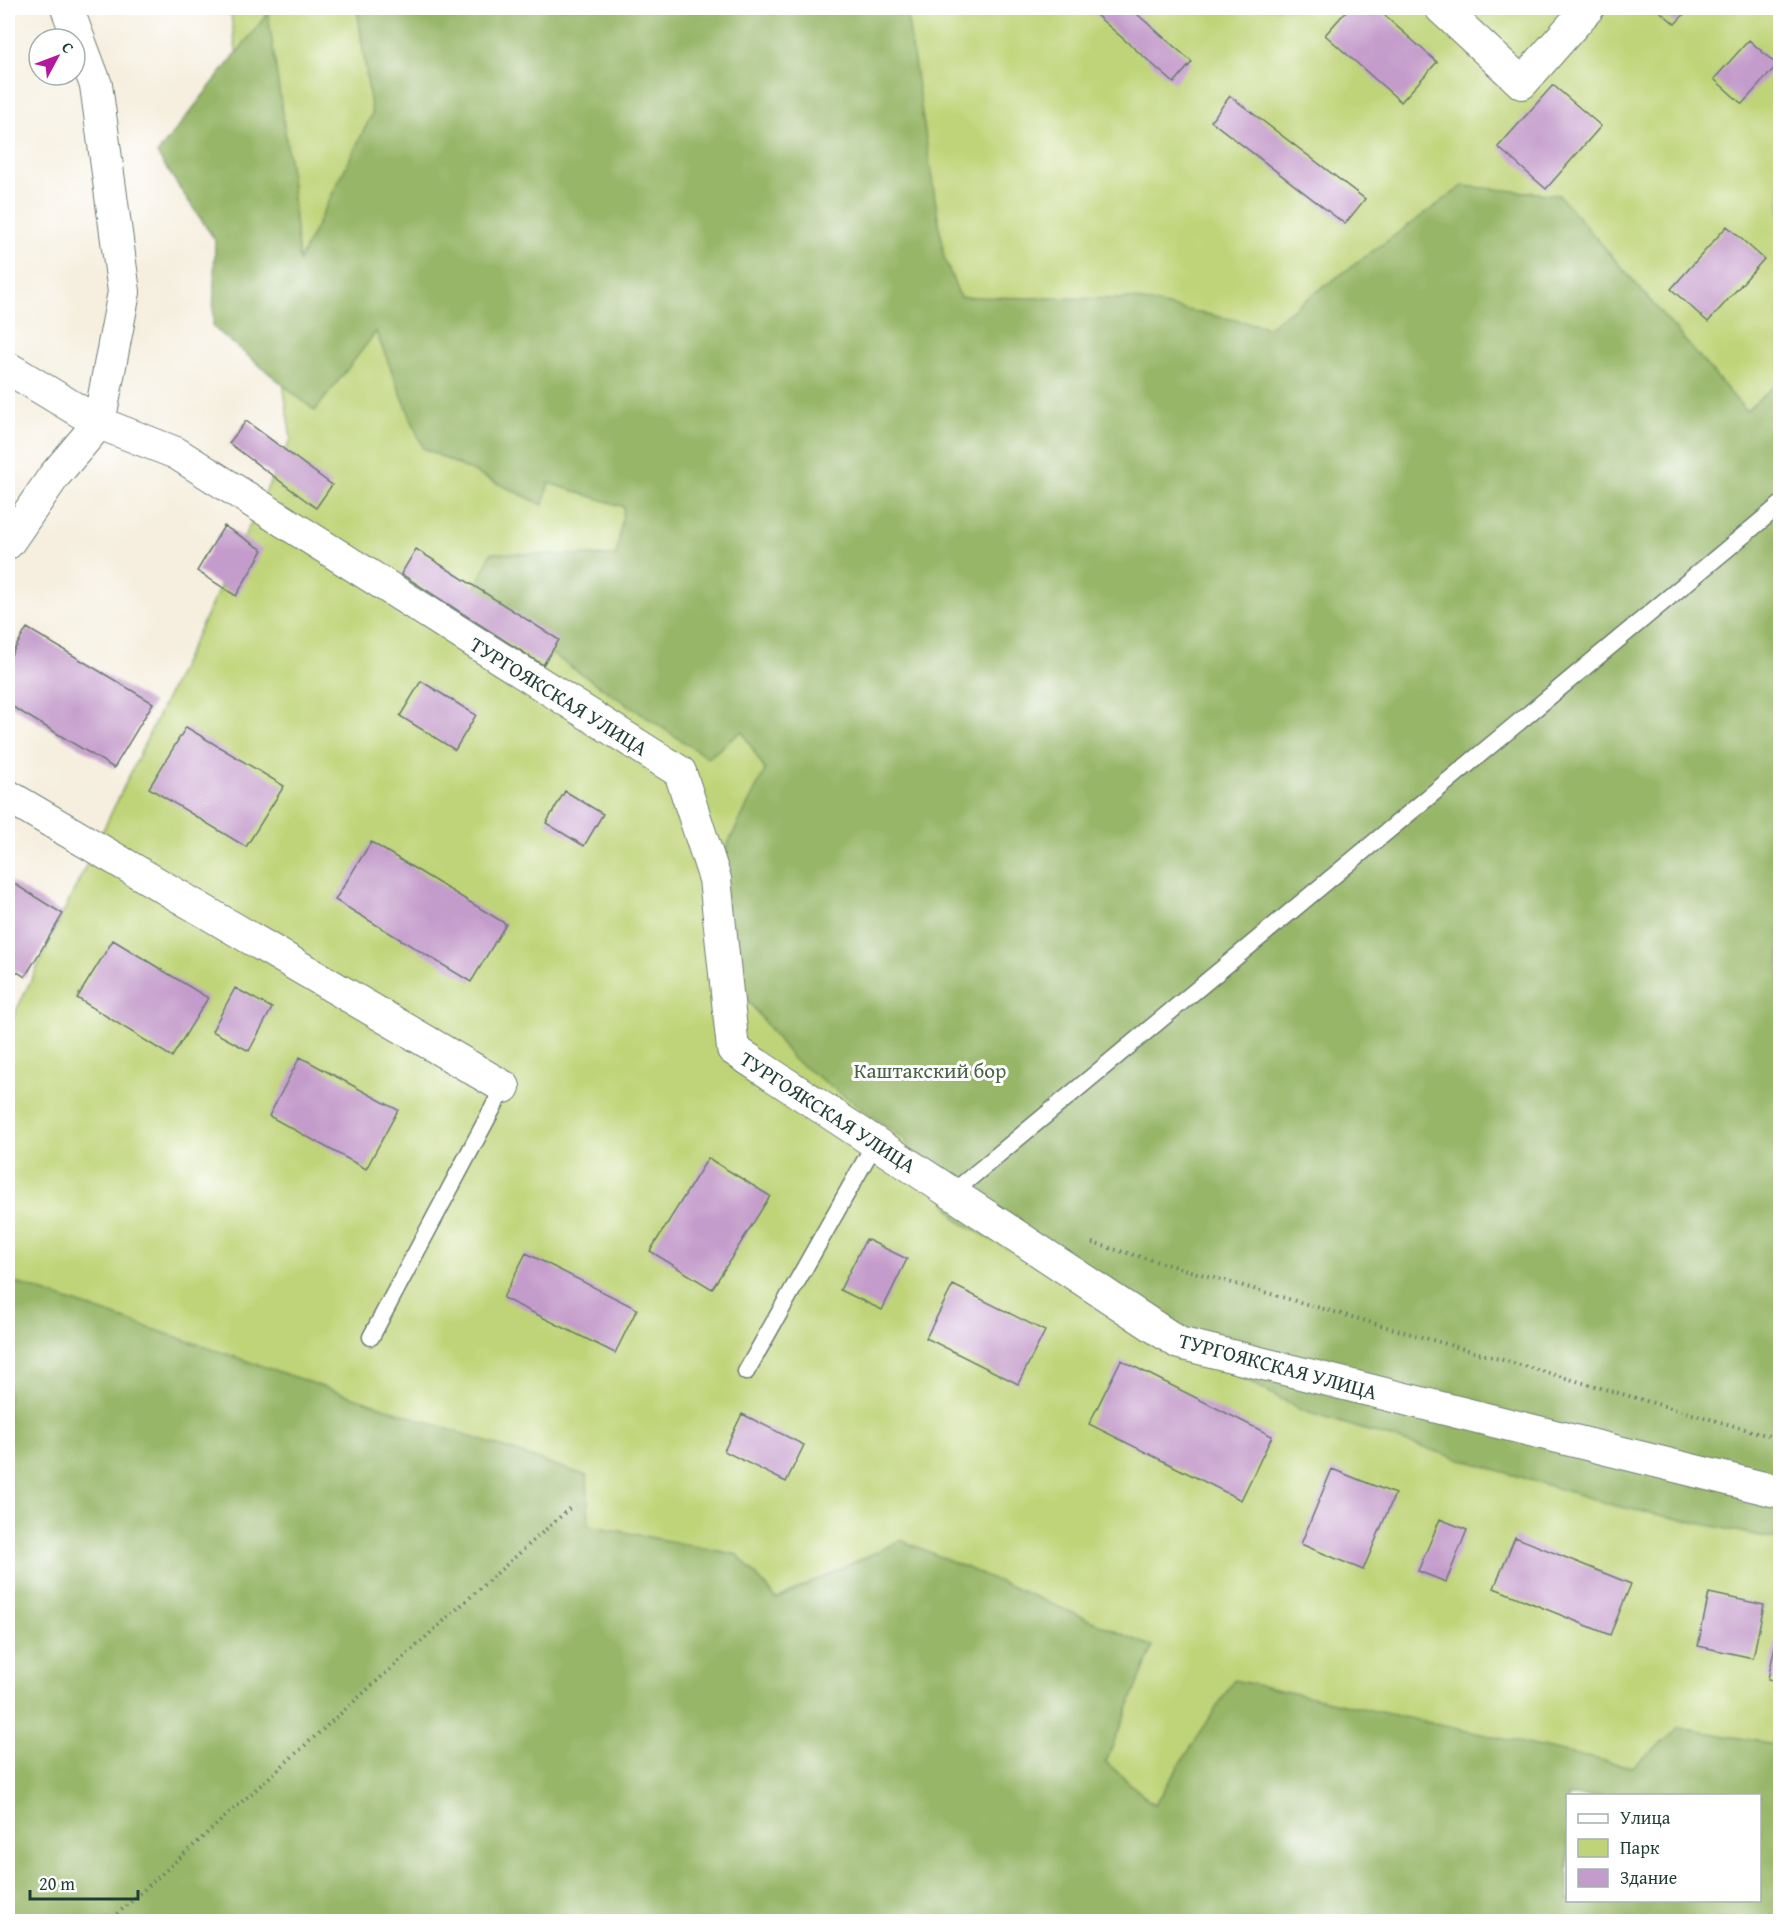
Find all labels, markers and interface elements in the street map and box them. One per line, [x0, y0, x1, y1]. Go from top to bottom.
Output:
north arrow [27, 27, 87, 87]
text: С [56, 36, 80, 58]
street label: ТУРГОЯКСКАЯ УЛИЦА [464, 629, 654, 763]
street label: ТУРГОЯКСКАЯ УЛИЦА [734, 1043, 922, 1181]
park label: Каштакский бор [854, 1055, 1006, 1086]
street label: ТУРГОЯКСКАЯ УЛИЦА [1175, 1325, 1381, 1408]
legend [1566, 1794, 1761, 1902]
text: Улица [1620, 1804, 1671, 1831]
text: Парк [1620, 1834, 1660, 1861]
scale bar [30, 1863, 138, 1901]
text: Здание [1620, 1864, 1677, 1891]
text: 20 m [39, 1870, 75, 1897]

